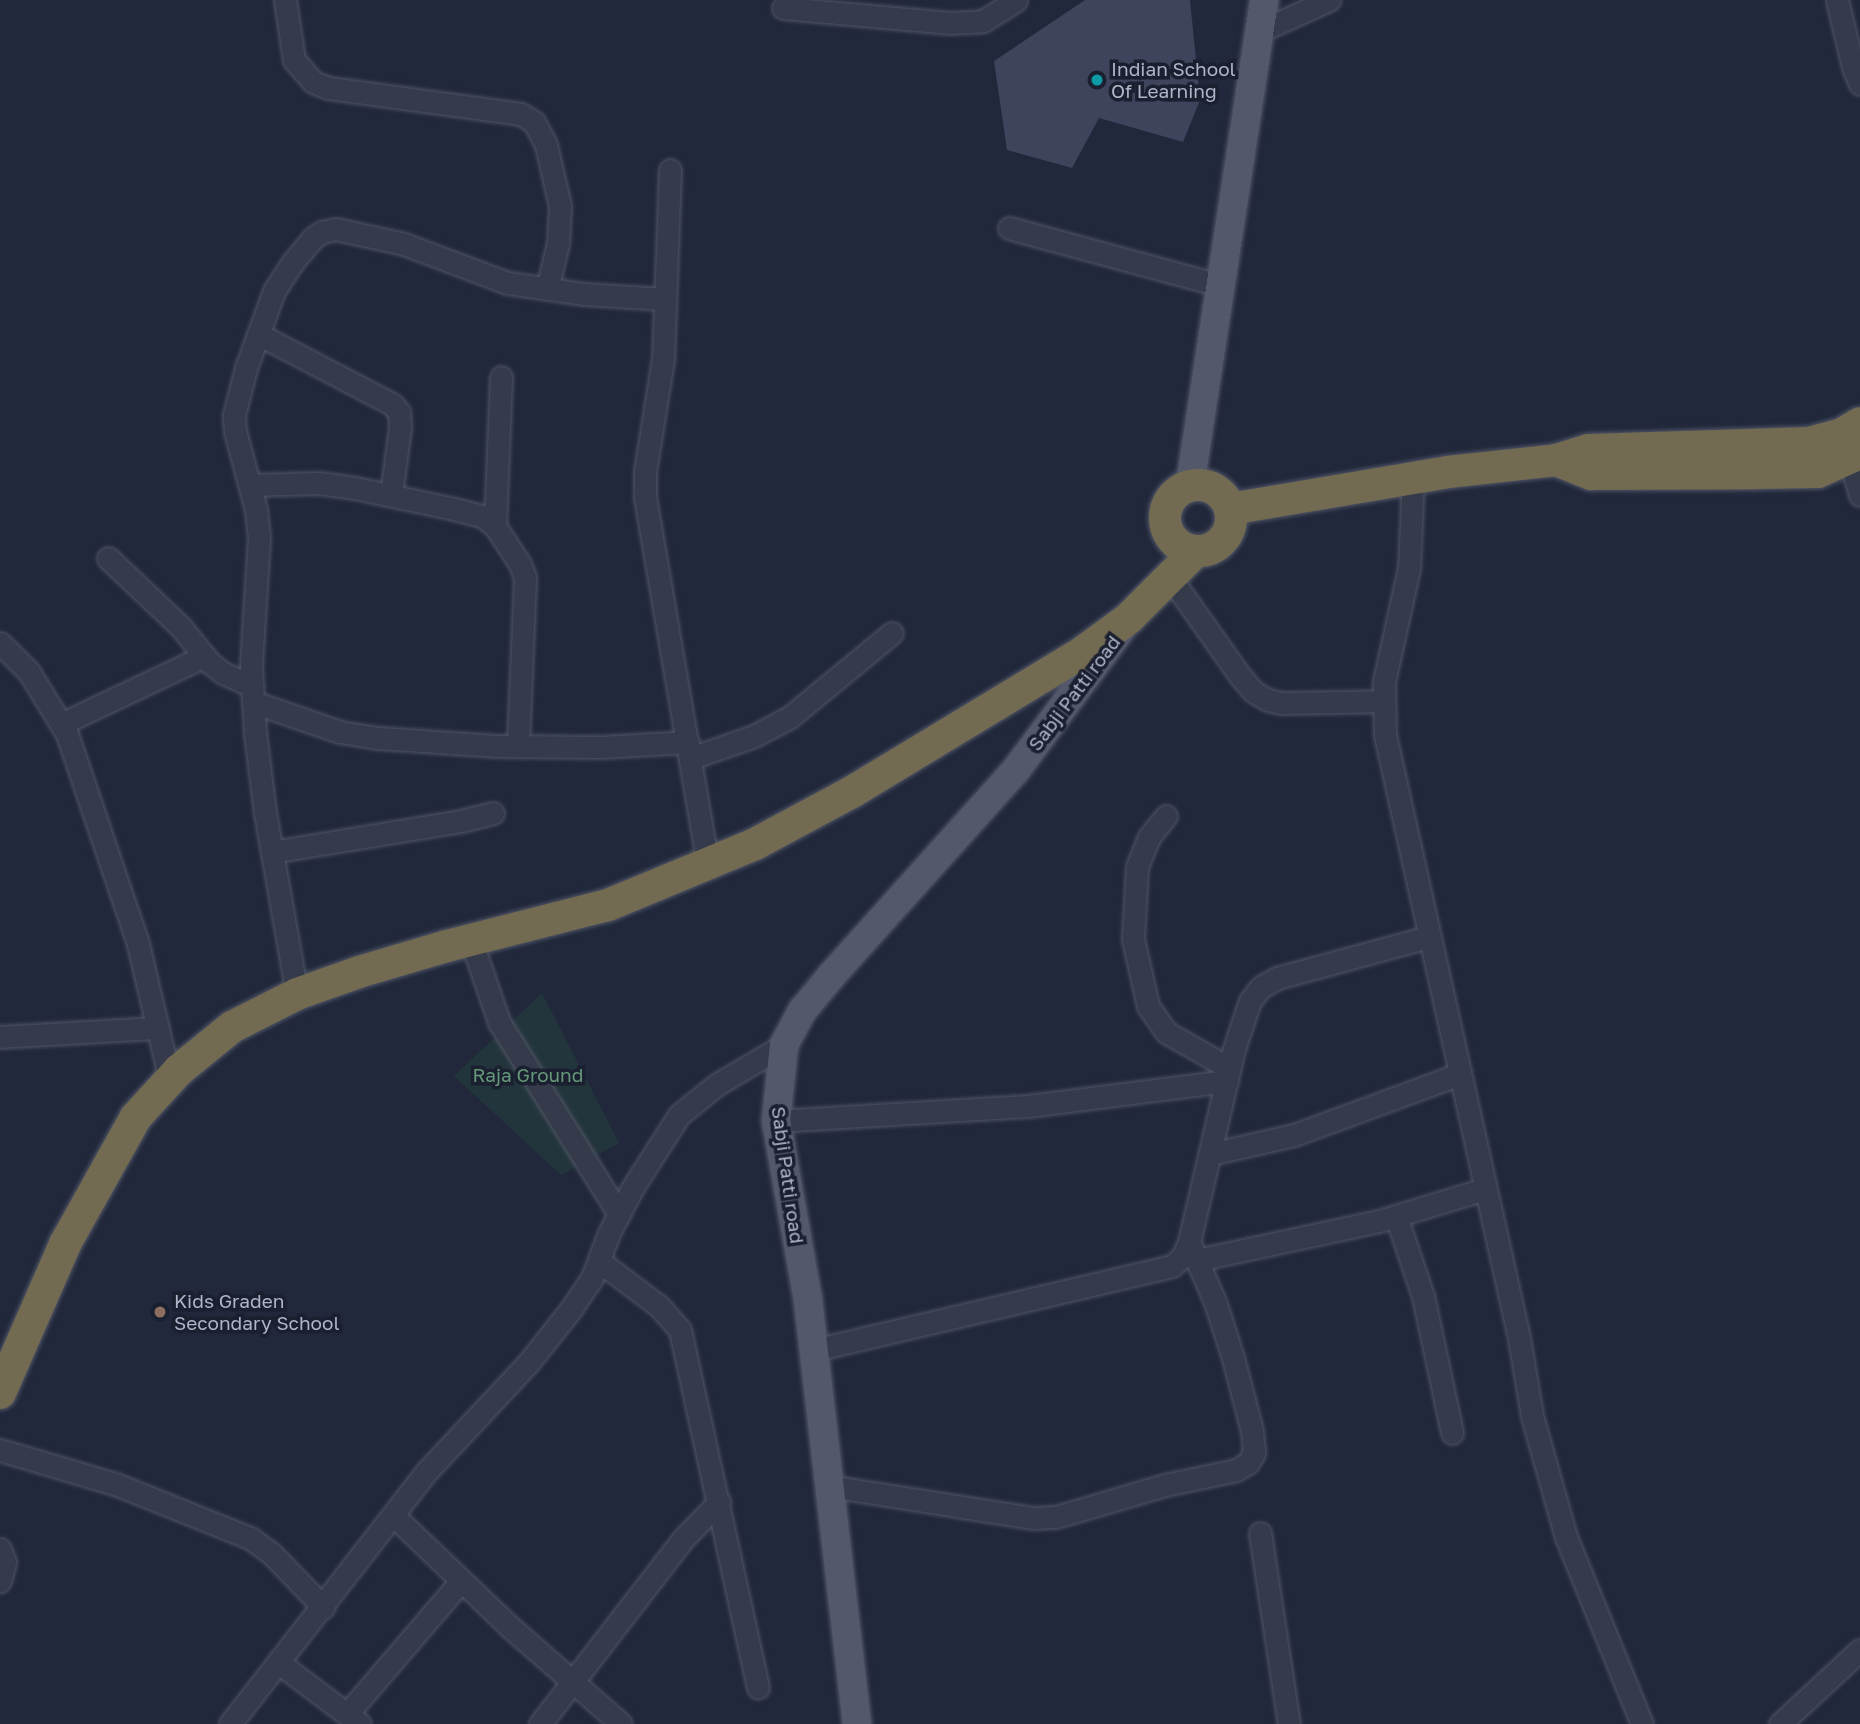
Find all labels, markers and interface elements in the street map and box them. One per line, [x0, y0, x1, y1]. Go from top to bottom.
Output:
place label: Indian School Of Learning [1111, 58, 1236, 102]
marker: Indian School Of Learning [1089, 72, 1105, 88]
street label: Sabji Patti road [1023, 631, 1125, 755]
park label: Raja Ground [473, 1064, 583, 1086]
street label: Sabji Patti road [767, 1105, 809, 1245]
place label: Kids Graden Secondary School [174, 1290, 339, 1334]
marker: Kids Graden Secondary School [152, 1304, 168, 1320]

